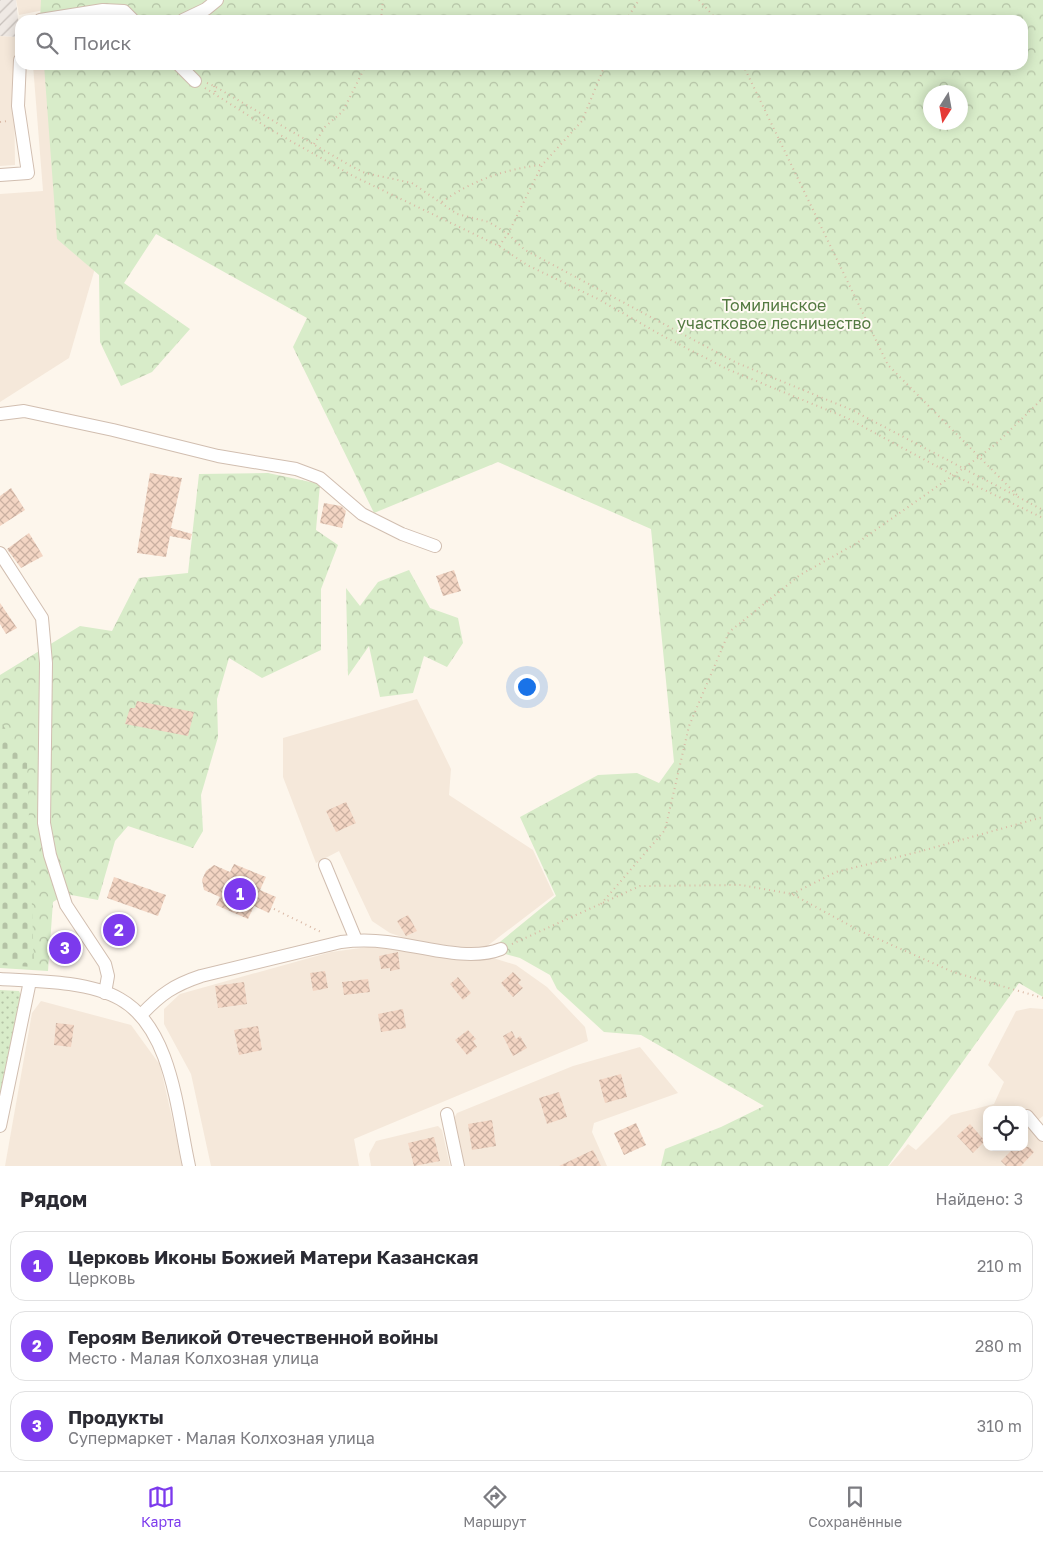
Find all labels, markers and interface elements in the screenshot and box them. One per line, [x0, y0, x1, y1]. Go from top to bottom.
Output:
search box [15, 15, 1028, 70]
icon: search [33, 29, 61, 57]
text: Поиск [73, 31, 132, 54]
north arrow [923, 85, 968, 130]
park label: Томилинское участковое лесничество [677, 295, 871, 333]
your location [514, 674, 540, 700]
pin: 1 [224, 875, 256, 913]
pin: 2 [103, 911, 135, 949]
pin: 3 [49, 929, 81, 967]
map controls [983, 1106, 1028, 1151]
button: locate [983, 1106, 1028, 1151]
text: Рядом [20, 1186, 87, 1212]
text: Найдено: 3 [936, 1189, 1023, 1209]
text: Церковь Иконы Божией Матери Казанская [68, 1245, 478, 1268]
text: 1 [33, 1256, 41, 1276]
text: 210 m [977, 1256, 1022, 1276]
text: Церковь [68, 1268, 135, 1288]
text: Героям Великой Отечественной войны [68, 1325, 438, 1348]
text: 2 [32, 1336, 42, 1356]
text: 280 m [975, 1336, 1022, 1356]
text: Место · Малая Колхозная улица [68, 1348, 319, 1368]
text: Продукты [68, 1405, 164, 1428]
text: 3 [32, 1416, 42, 1436]
text: 310 m [977, 1416, 1022, 1436]
text: Супермаркет · Малая Колхозная улица [68, 1428, 375, 1448]
tab: Карта [141, 1483, 181, 1530]
tab: Маршрут [463, 1483, 526, 1530]
tab: Сохранённые [808, 1483, 902, 1530]

